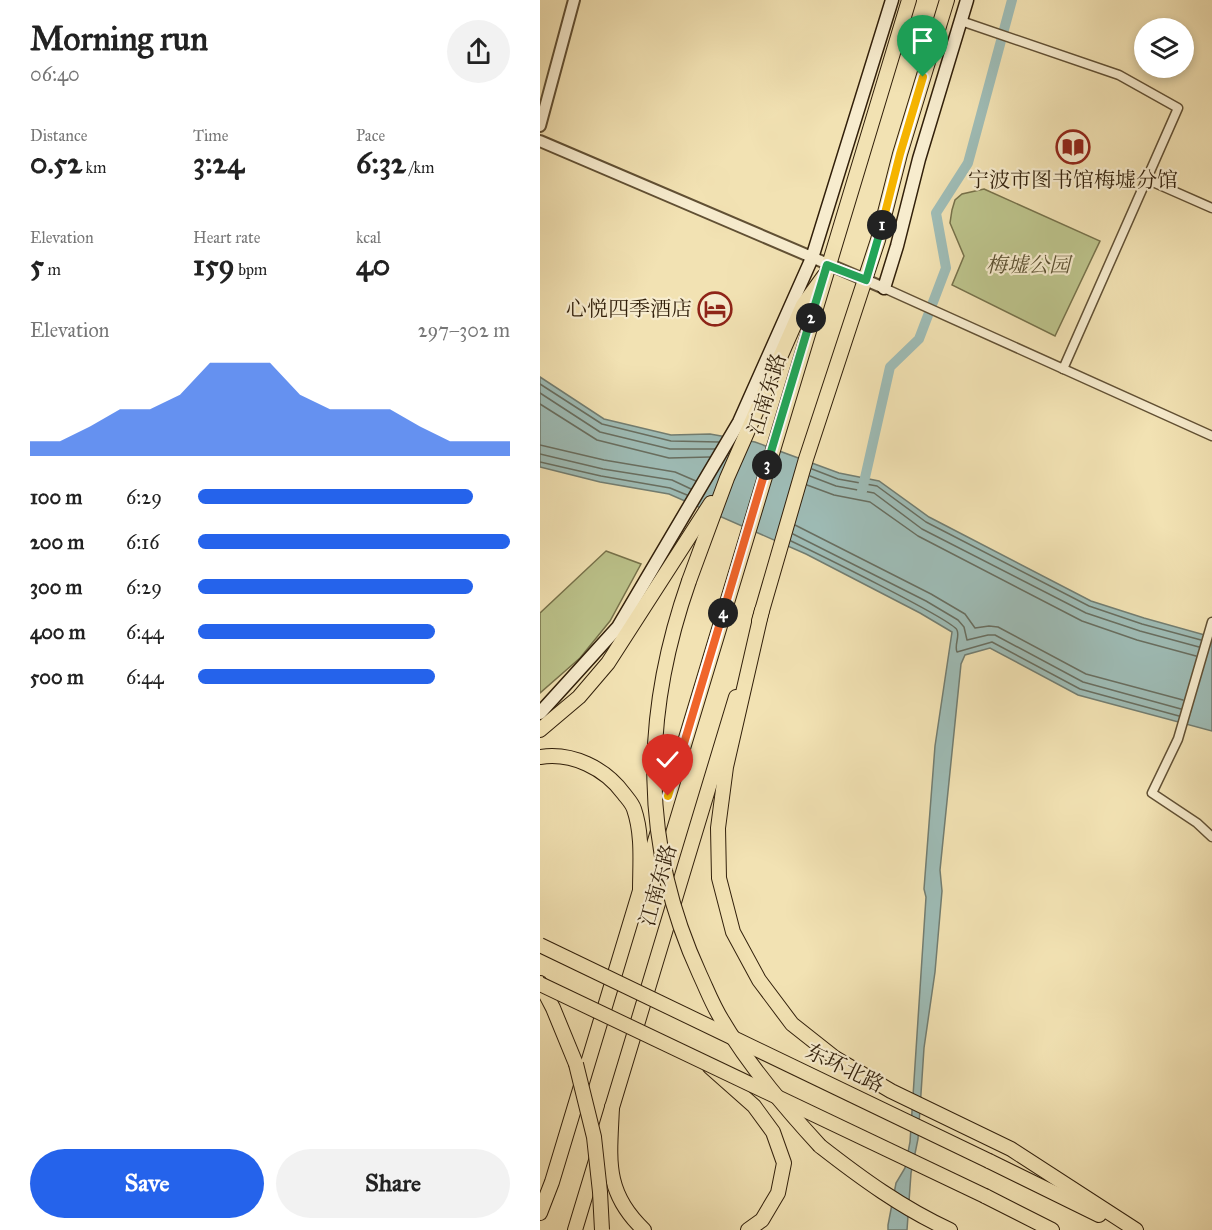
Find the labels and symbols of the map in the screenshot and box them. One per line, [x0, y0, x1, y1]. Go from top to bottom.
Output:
pin [897, 15, 948, 77]
library icon: 宁波市图书馆梅墟分馆 [1055, 129, 1091, 165]
place label: 宁波市图书馆梅墟分馆 [968, 167, 1178, 193]
pin: 1 [867, 210, 897, 240]
park label: 梅墟公园 [986, 252, 1073, 278]
hotel icon: 心悦四季酒店 [697, 291, 733, 327]
place label: 心悦四季酒店 [566, 296, 692, 322]
pin: 2 [796, 303, 826, 333]
street label: 江南东路 [742, 350, 792, 438]
pin: 3 [752, 450, 782, 480]
pin: 4 [708, 598, 738, 628]
pin [642, 734, 693, 796]
street label: 江南东路 [634, 841, 682, 929]
street label: 东环北路 [802, 1038, 888, 1098]

